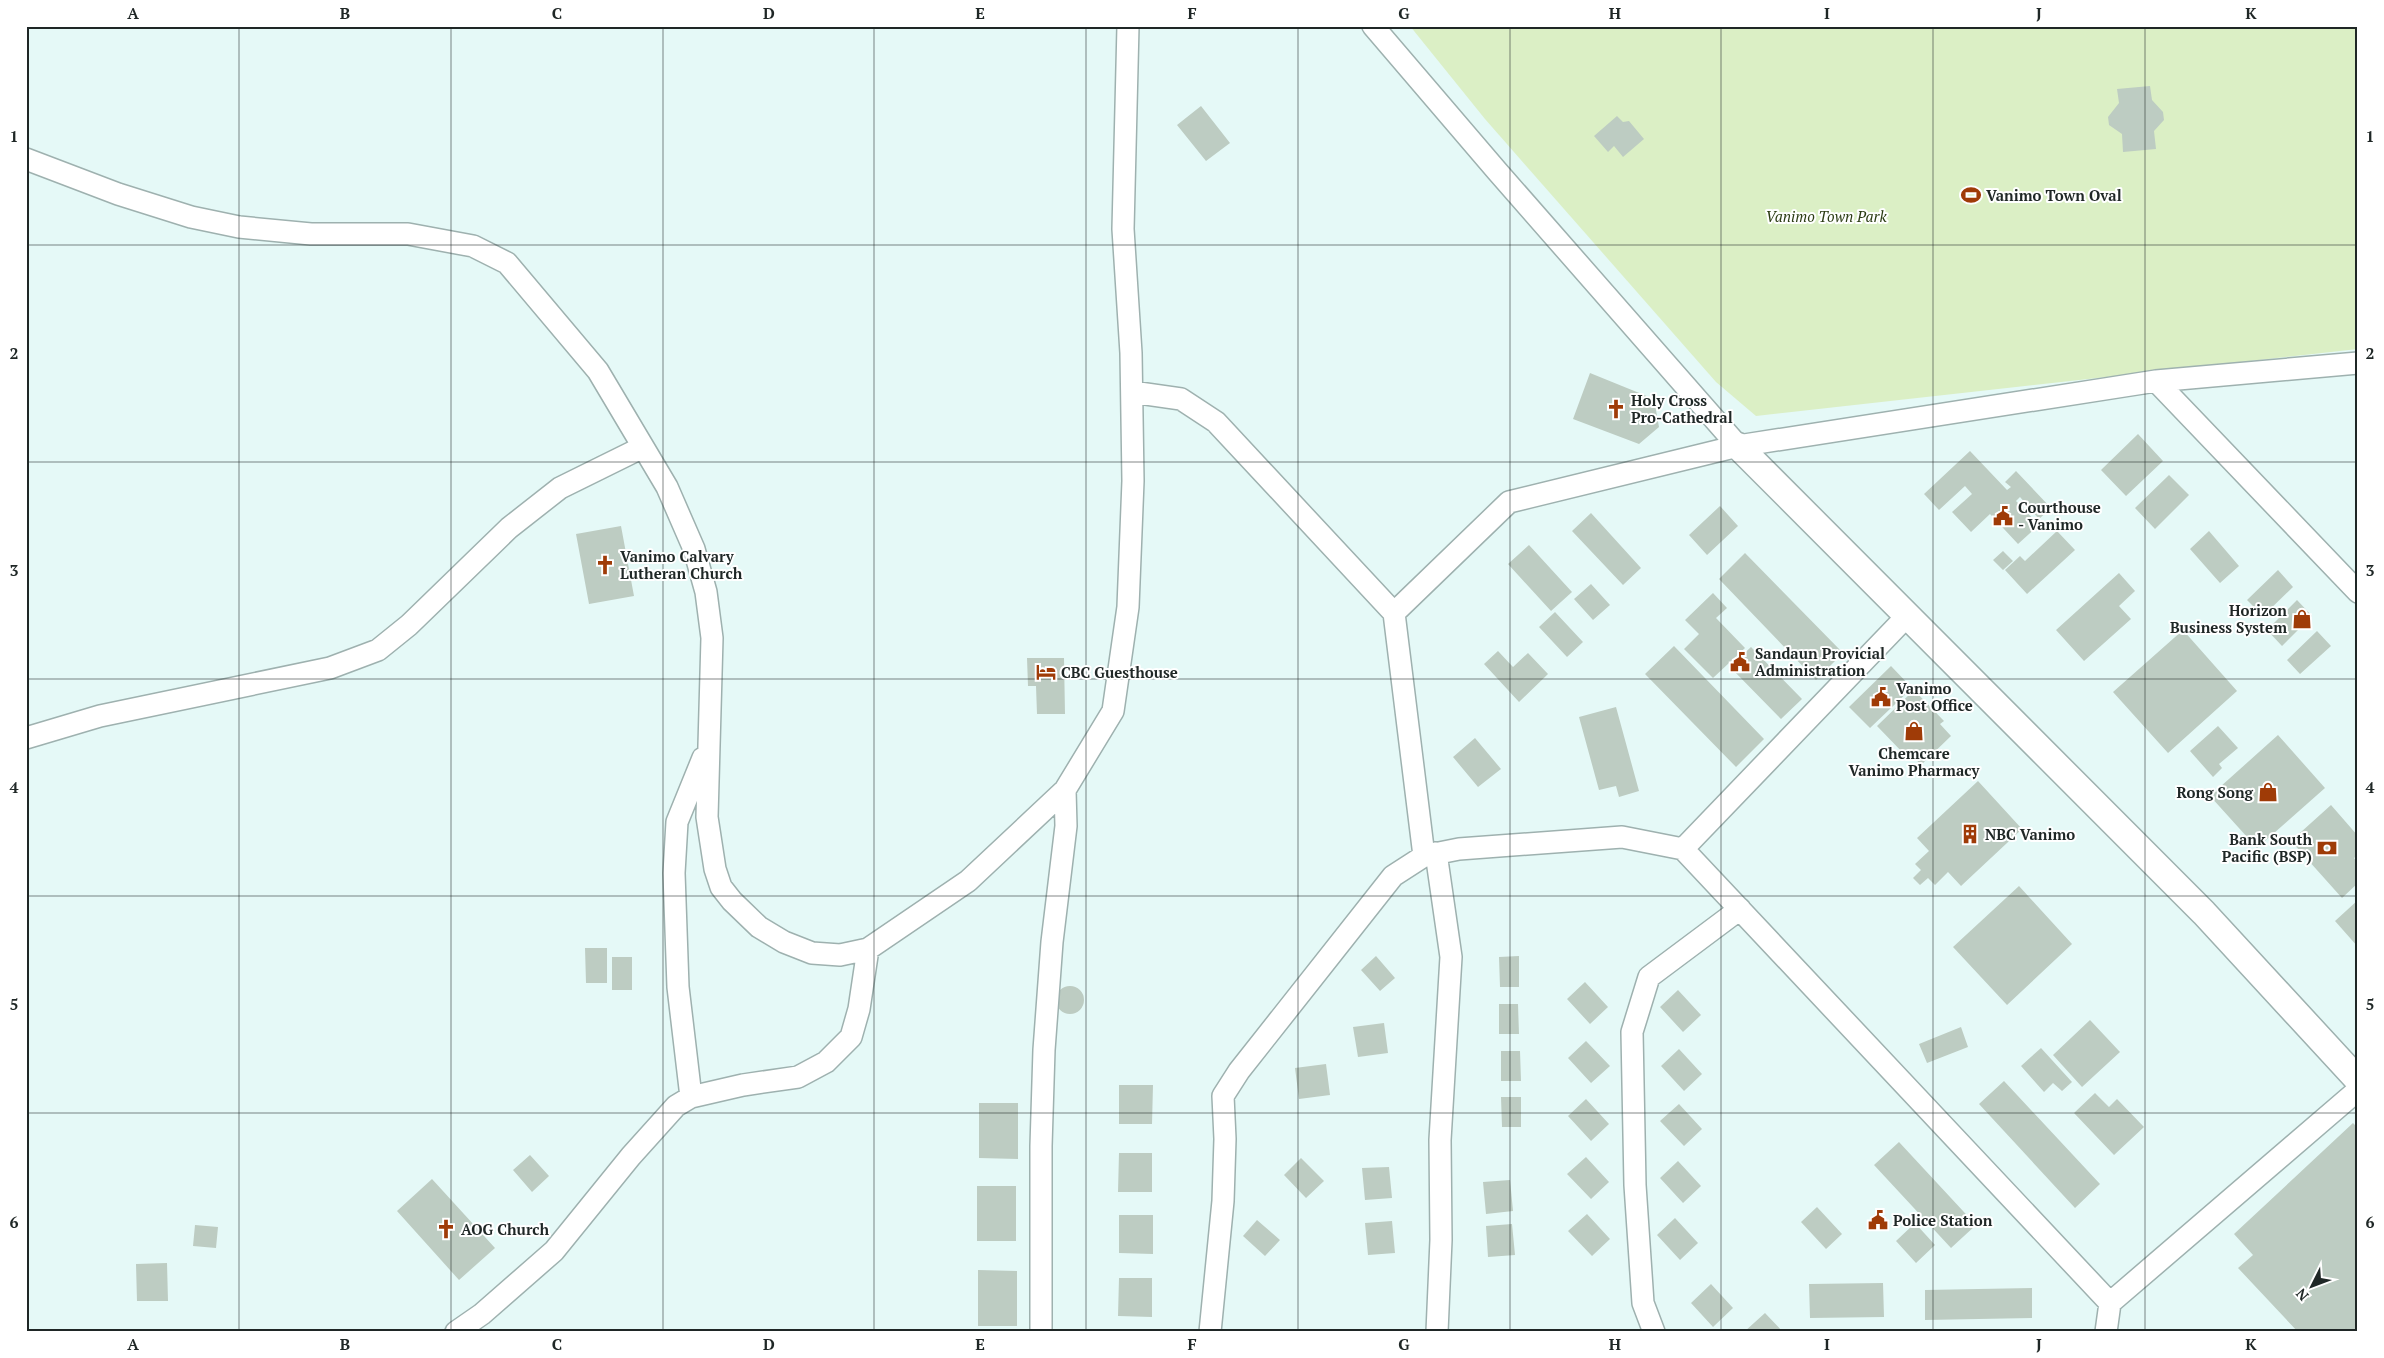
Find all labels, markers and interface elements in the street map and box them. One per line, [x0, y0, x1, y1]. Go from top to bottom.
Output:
text: A [127, 2, 139, 24]
text: B [340, 2, 350, 24]
text: C [552, 2, 562, 24]
text: D [763, 2, 775, 24]
text: E [975, 2, 985, 24]
text: F [1187, 2, 1197, 24]
text: G [1398, 2, 1410, 24]
text: H [1609, 2, 1621, 24]
text: I [1824, 2, 1830, 24]
text: J [2036, 2, 2042, 24]
text: K [2245, 2, 2257, 24]
text: 1 [9, 125, 19, 147]
text: 1 [2365, 125, 2375, 147]
sports icon: Vanimo Town Oval [1960, 184, 1982, 206]
place label: Vanimo Town Oval [1986, 185, 2122, 205]
park label: Vanimo Town Park [1765, 206, 1887, 226]
text: 2 [9, 342, 19, 364]
text: 2 [2365, 342, 2375, 364]
place label: Holy Cross Pro-Cathedral [1631, 390, 1733, 427]
church icon: Holy Cross Pro-Cathedral [1605, 398, 1627, 420]
place label: Courthouse - Vanimo [2018, 497, 2101, 534]
public building icon: Courthouse - Vanimo [1992, 505, 2014, 527]
place label: Vanimo Calvary Lutheran Church [620, 546, 743, 583]
church icon: Vanimo Calvary Lutheran Church [594, 554, 616, 576]
text: 3 [9, 559, 19, 581]
text: 3 [2365, 559, 2375, 581]
place label: Horizon Business System [2170, 600, 2287, 637]
shop icon: Horizon Business System [2291, 608, 2313, 630]
place label: Sandaun Provicial Administration [1755, 643, 1885, 680]
public building icon: Sandaun Provicial Administration [1729, 651, 1751, 673]
hotel icon: CBC Guesthouse [1035, 661, 1057, 683]
place label: CBC Guesthouse [1061, 662, 1178, 682]
place label: Vanimo Post Office [1896, 678, 1973, 715]
public building icon: Vanimo Post Office [1870, 686, 1892, 708]
shop icon: Chemcare Vanimo Pharmacy [1903, 720, 1925, 742]
place label: Chemcare Vanimo Pharmacy [1849, 743, 1981, 780]
text: 4 [9, 776, 19, 798]
text: 4 [2365, 776, 2375, 798]
shop icon: Rong Song [2257, 781, 2279, 803]
place label: Rong Song [2176, 782, 2254, 802]
building icon: NBC Vanimo [1959, 823, 1981, 845]
place label: NBC Vanimo [1985, 824, 2075, 844]
place label: Bank South Pacific (BSP) [2222, 829, 2312, 866]
bank icon: Bank South Pacific (BSP) [2316, 837, 2338, 859]
text: 5 [9, 993, 19, 1015]
text: 5 [2365, 993, 2375, 1015]
public building icon: Police Station [1867, 1209, 1889, 1231]
place label: Police Station [1893, 1210, 1993, 1230]
text: 6 [9, 1211, 19, 1233]
text: 6 [2365, 1211, 2375, 1233]
church icon: AOG Church [435, 1218, 457, 1240]
place label: AOG Church [461, 1219, 550, 1239]
north arrow [2286, 1260, 2336, 1310]
text: N [2291, 1284, 2313, 1305]
text: A [127, 1333, 139, 1355]
text: B [340, 1333, 350, 1355]
text: C [552, 1333, 562, 1355]
text: D [763, 1333, 775, 1355]
text: E [975, 1333, 985, 1355]
text: F [1187, 1333, 1197, 1355]
text: G [1398, 1333, 1410, 1355]
text: H [1609, 1333, 1621, 1355]
text: I [1824, 1333, 1830, 1355]
text: J [2036, 1333, 2042, 1355]
text: K [2245, 1333, 2257, 1355]

